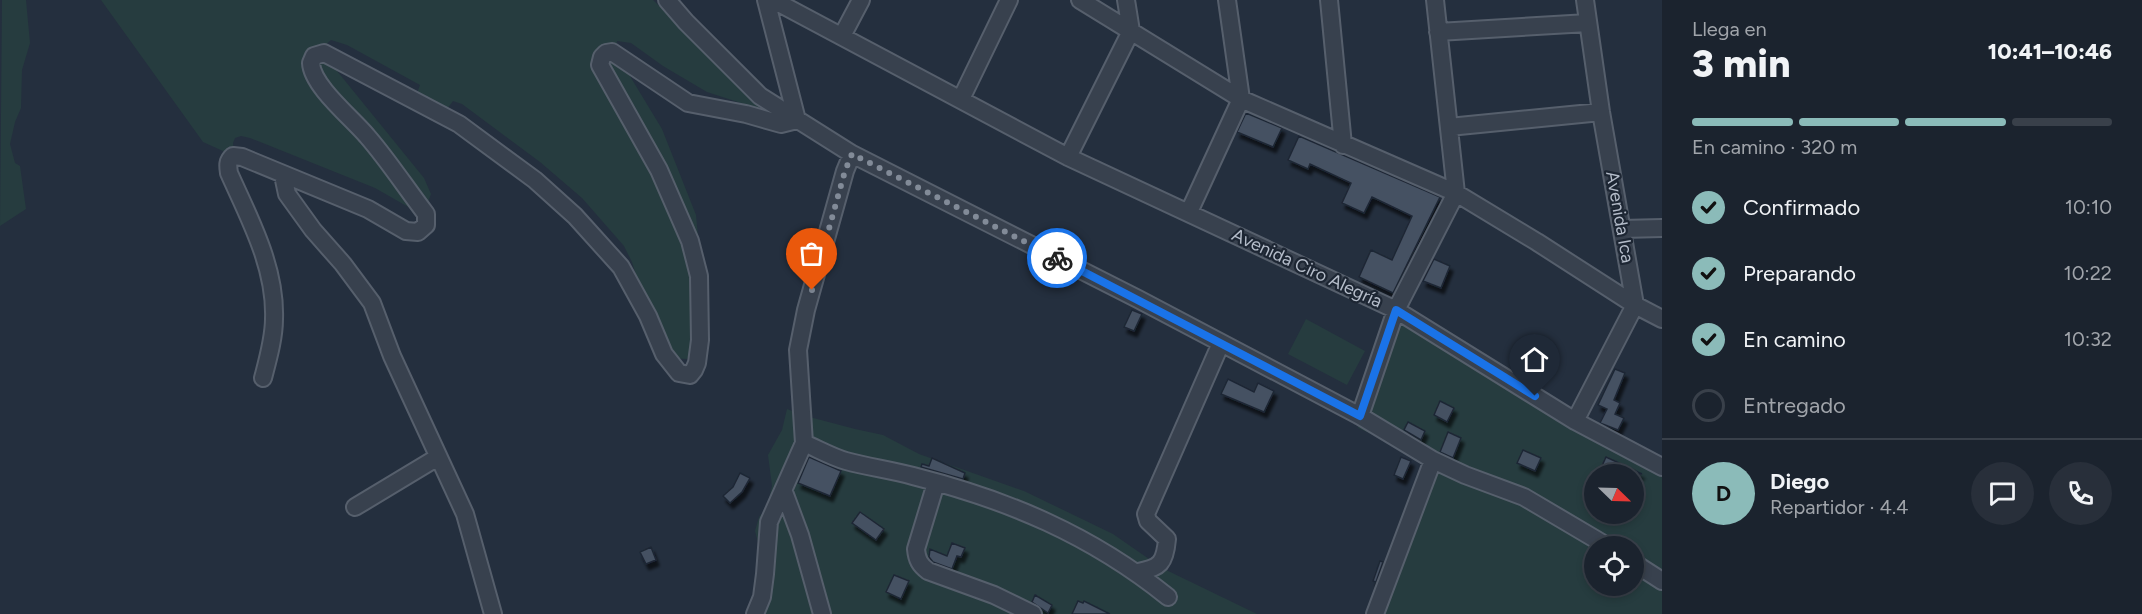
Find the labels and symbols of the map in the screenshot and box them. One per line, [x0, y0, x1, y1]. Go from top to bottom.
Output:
street label: Avenida Ica [1601, 169, 1639, 265]
street label: Avenida Ciro Alegría [1228, 223, 1386, 313]
pin [786, 228, 837, 290]
courier [1027, 228, 1087, 288]
pin [1509, 334, 1560, 396]
north arrow [1584, 464, 1644, 524]

